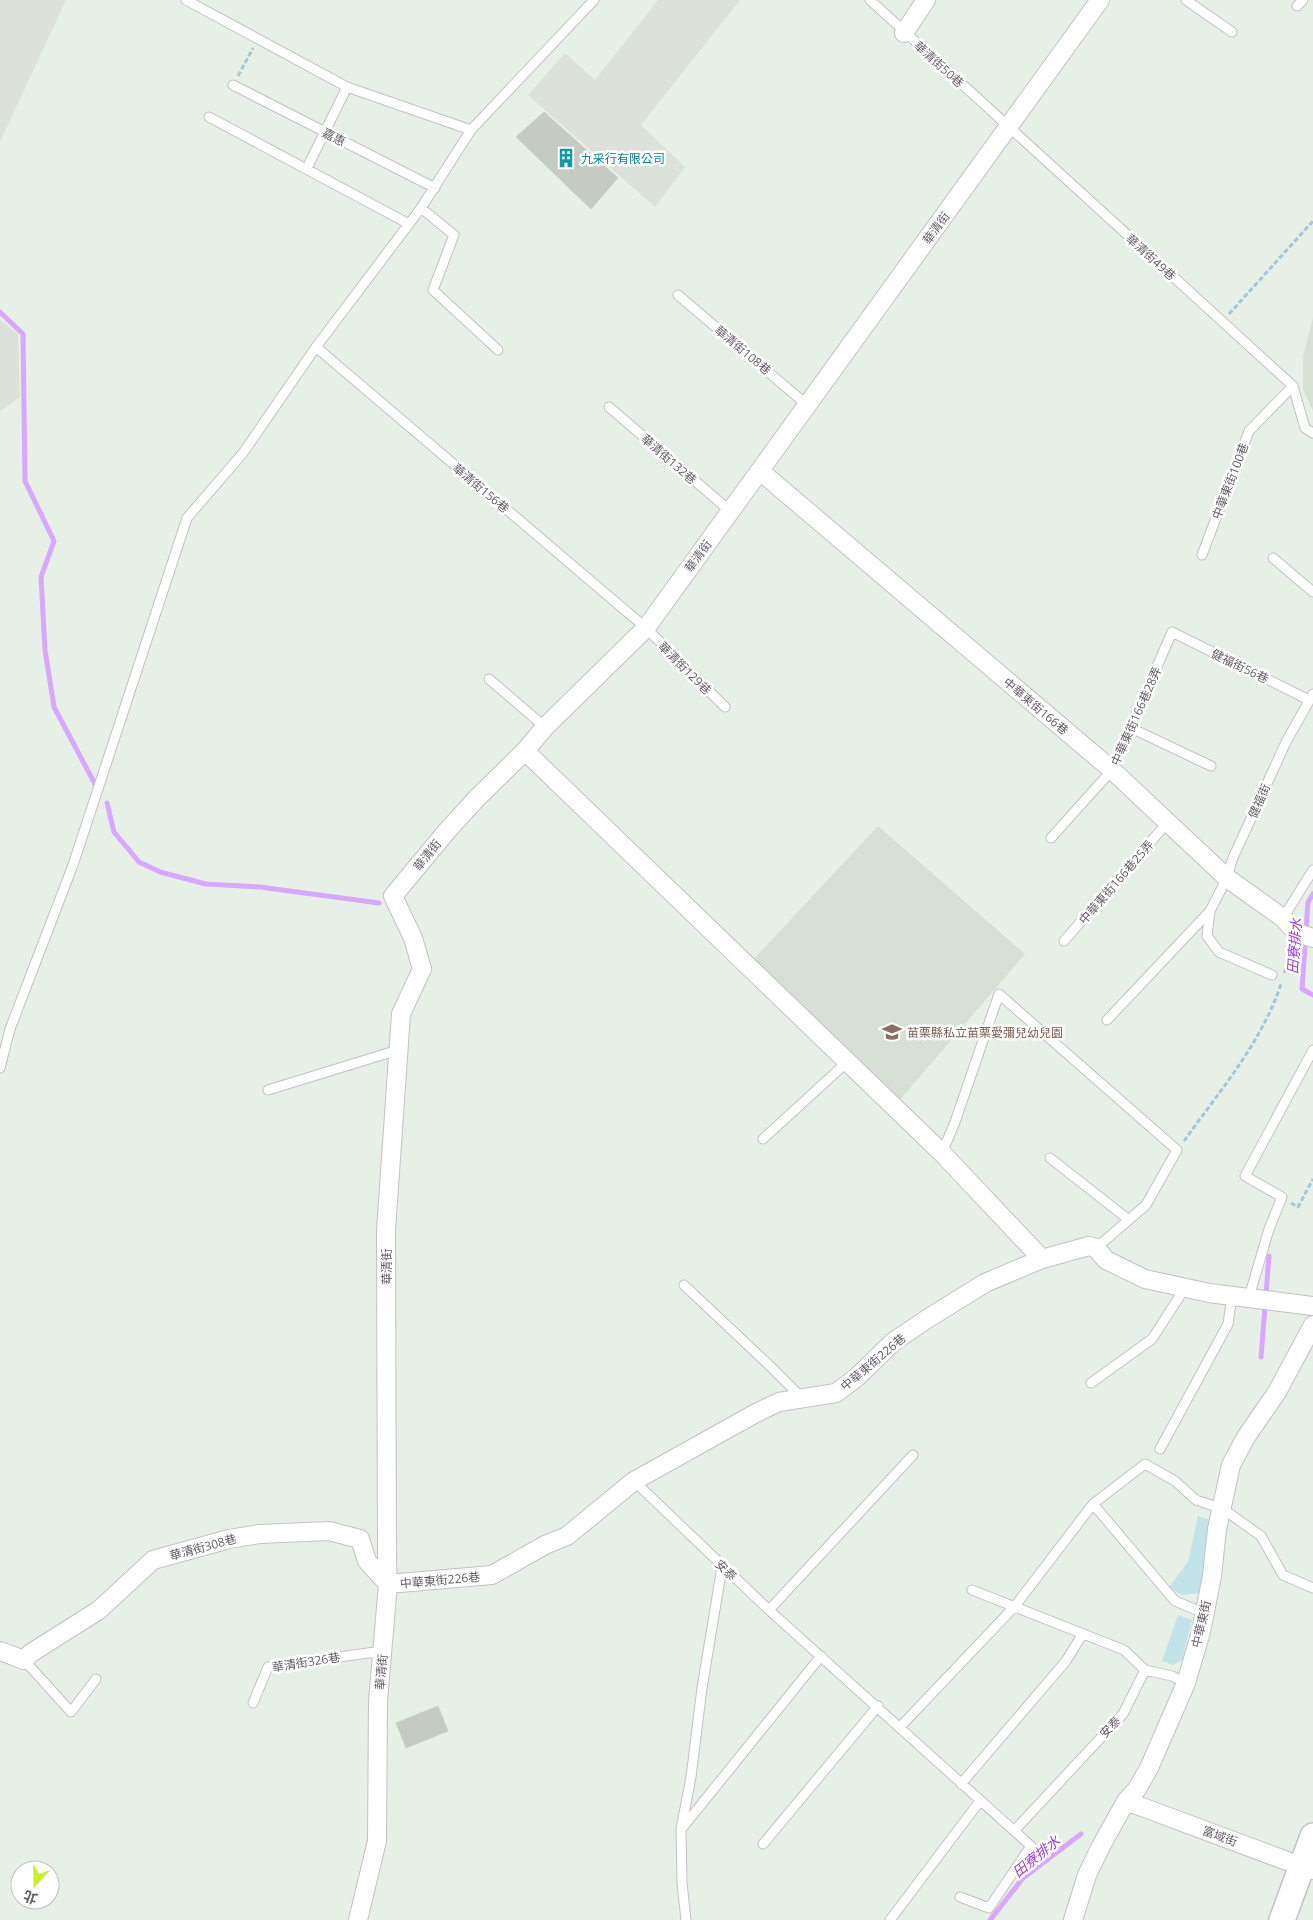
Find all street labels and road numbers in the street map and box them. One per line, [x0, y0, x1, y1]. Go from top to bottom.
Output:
street label: 華清街50巷 [910, 37, 968, 91]
street label: 嘉惠 [319, 124, 349, 150]
street label: 華清街 [919, 208, 953, 248]
street label: 華清街49巷 [1122, 230, 1180, 284]
street label: 華清街108巷 [711, 321, 775, 379]
street label: 華清街132巷 [638, 430, 700, 488]
street label: 中華東街100巷 [1208, 440, 1252, 522]
street label: 華清街156巷 [449, 459, 513, 517]
street label: 華清街 [681, 536, 715, 576]
street label: 華清街129巷 [655, 638, 715, 698]
street label: 健福街56巷 [1209, 645, 1271, 687]
street label: 中華東街166巷28弄 [1107, 664, 1165, 768]
street label: 中華東街166巷 [1000, 674, 1072, 738]
street label: 健福街 [1244, 781, 1274, 821]
street label: 華清街 [409, 836, 445, 874]
street label: 中華東街166巷25弄 [1075, 836, 1157, 928]
street label: 華清街 [378, 1249, 395, 1285]
street label: 中華東街226巷 [837, 1330, 909, 1394]
street label: 華清街308巷 [168, 1530, 238, 1564]
street label: 安泰 [711, 1556, 741, 1584]
street label: 中華東街226巷 [399, 1568, 481, 1592]
street label: 中華東街 [1187, 1599, 1215, 1649]
street label: 華清街326巷 [271, 1648, 341, 1676]
street label: 華清街 [371, 1653, 391, 1691]
street label: 安泰 [1096, 1712, 1124, 1742]
street label: 富域街 [1200, 1822, 1240, 1850]

